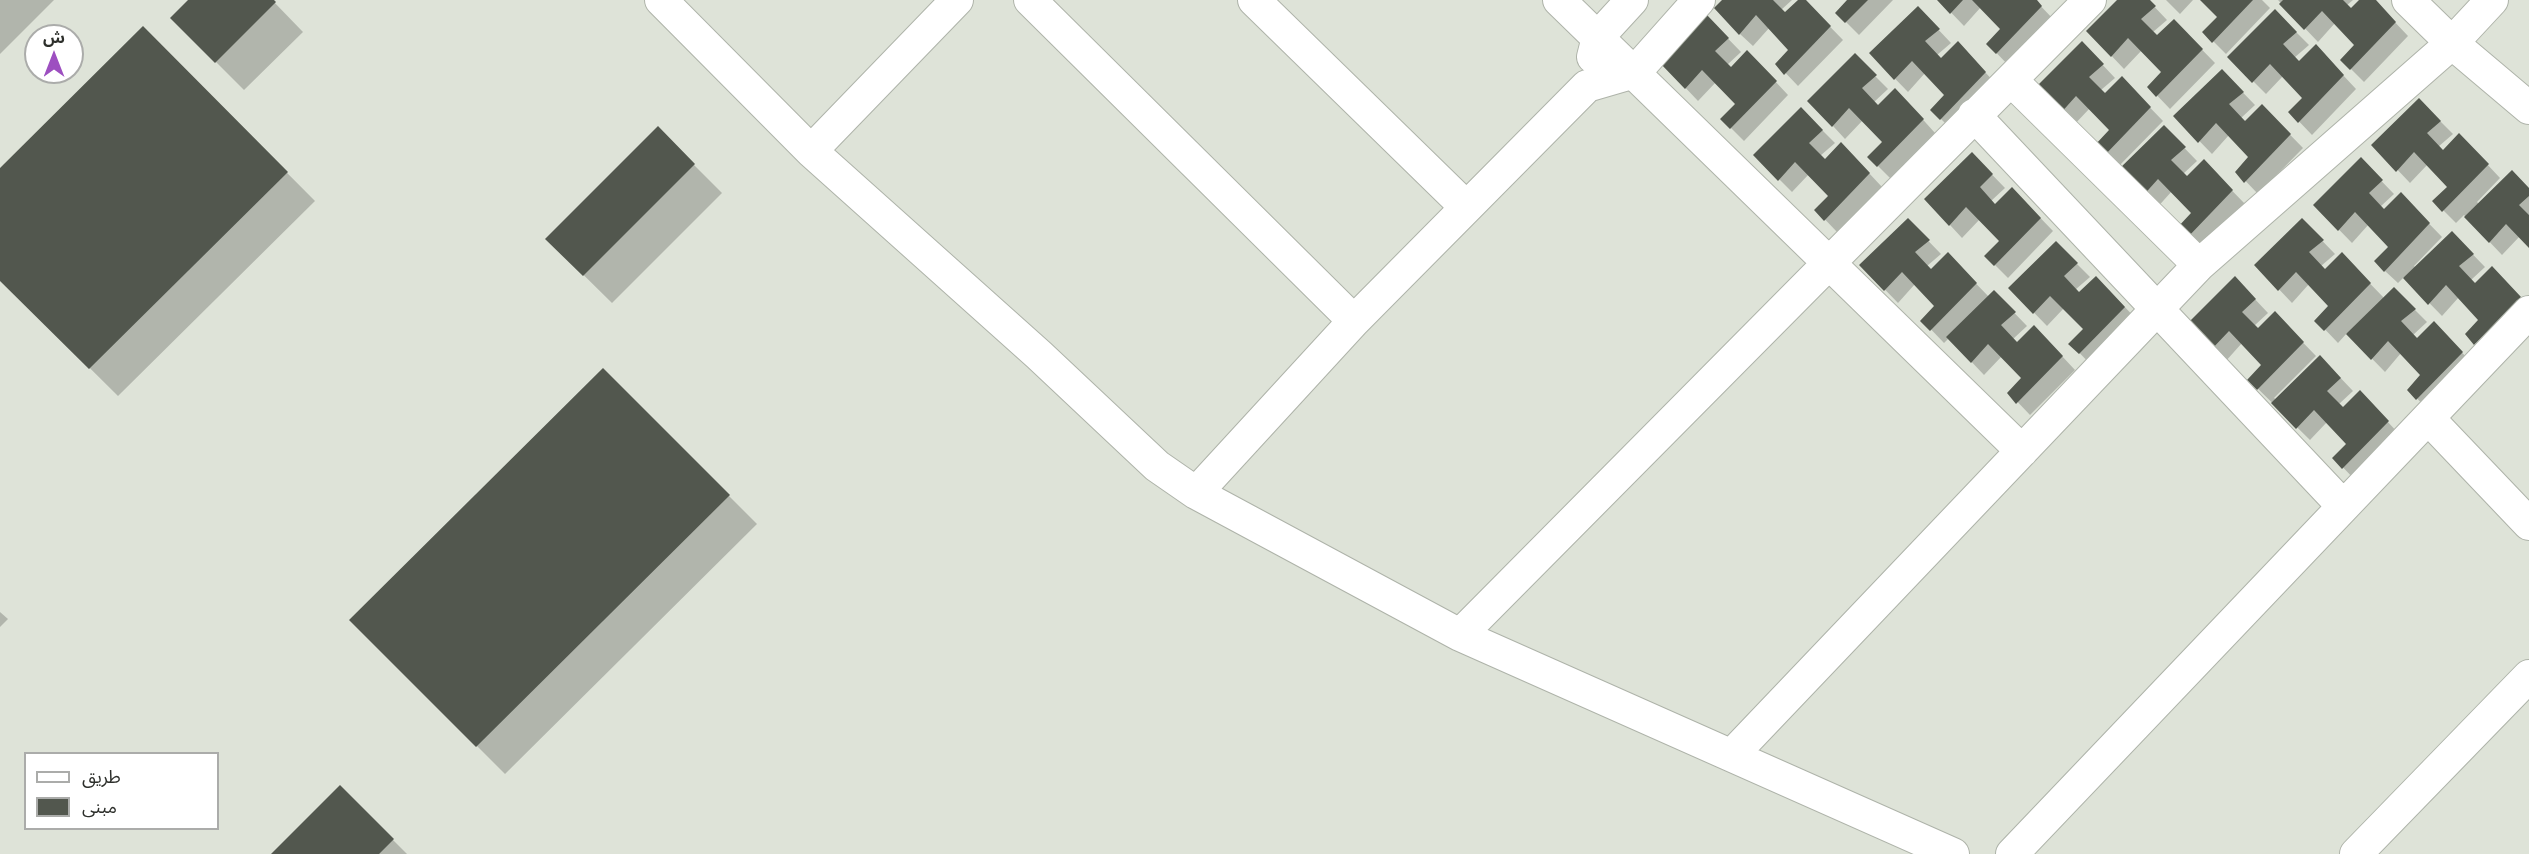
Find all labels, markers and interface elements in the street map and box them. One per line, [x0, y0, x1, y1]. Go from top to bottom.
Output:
north arrow [24, 24, 84, 84]
text: ش [43, 28, 65, 47]
legend [24, 752, 219, 830]
text: طريق [82, 766, 121, 787]
text: مبنى [82, 796, 117, 817]

